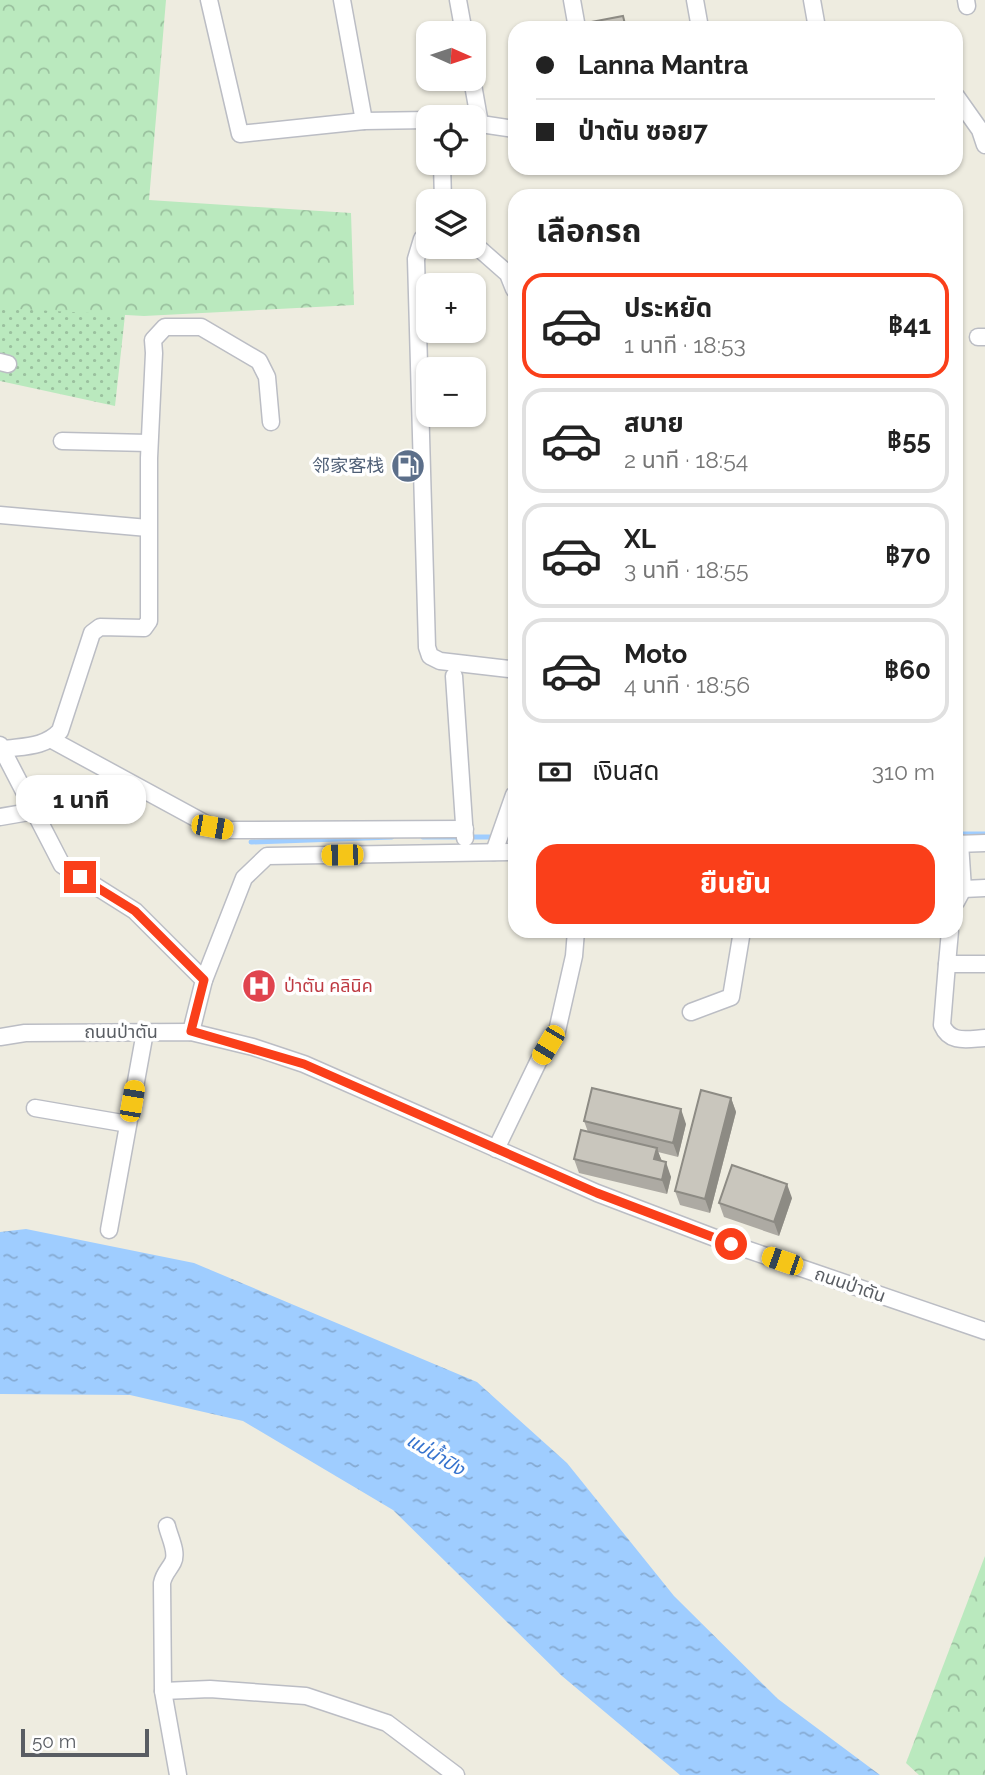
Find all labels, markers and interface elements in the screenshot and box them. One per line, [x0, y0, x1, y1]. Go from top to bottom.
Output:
north arrow [416, 21, 486, 91]
map controls [416, 21, 486, 427]
text: Lanna Mantra [578, 50, 748, 80]
button: locate [416, 105, 486, 175]
text: ป่าตัน ซอย7 [578, 116, 708, 146]
button: layers [416, 189, 486, 259]
text: เลือกรถ [536, 212, 641, 249]
button: + [416, 273, 486, 343]
text: ประหยัด [624, 293, 712, 323]
icon: car [540, 294, 603, 357]
text: ฿41 [888, 310, 931, 340]
text: 1 นาที · 18:53 [624, 331, 746, 358]
button: − [416, 357, 486, 427]
text: สบาย [624, 408, 684, 438]
icon: car [540, 409, 603, 472]
text: ฿55 [887, 425, 931, 455]
text: 2 นาที · 18:54 [624, 446, 748, 473]
fuel station icon: 邻家客栈 [389, 447, 427, 485]
place label: 邻家客栈 [312, 455, 384, 476]
icon: car [540, 524, 603, 587]
text: XL [624, 524, 656, 554]
text: ฿70 [885, 540, 931, 570]
text: 3 นาที · 18:55 [624, 556, 749, 583]
icon: car [540, 639, 603, 702]
text: Moto [624, 639, 687, 669]
text: ฿60 [884, 655, 931, 685]
text: 4 นาที · 18:56 [624, 671, 750, 698]
icon: cash [536, 753, 574, 791]
text: เงินสด [592, 756, 659, 786]
text: 310 m [872, 758, 935, 785]
callout: 1 นาที [15, 776, 145, 824]
text: 1 นาที [53, 786, 109, 813]
car [190, 813, 235, 841]
car [321, 844, 364, 866]
button: ยืนยัน [536, 844, 935, 924]
route end [64, 861, 96, 893]
hospital icon: ป่าตัน คลินิค [240, 967, 278, 1005]
place label: ป่าตัน คลินิค [284, 975, 373, 996]
street label: ถนนป่าตัน [84, 1021, 158, 1042]
car [529, 1022, 568, 1068]
car [119, 1078, 146, 1124]
route start [715, 1228, 747, 1260]
car [759, 1244, 806, 1278]
street label: ถนนป่าตัน [812, 1263, 888, 1306]
water label: แม่น้ำปิง [403, 1426, 471, 1480]
scale bar [21, 1726, 149, 1758]
text: 50 m [32, 1730, 76, 1752]

